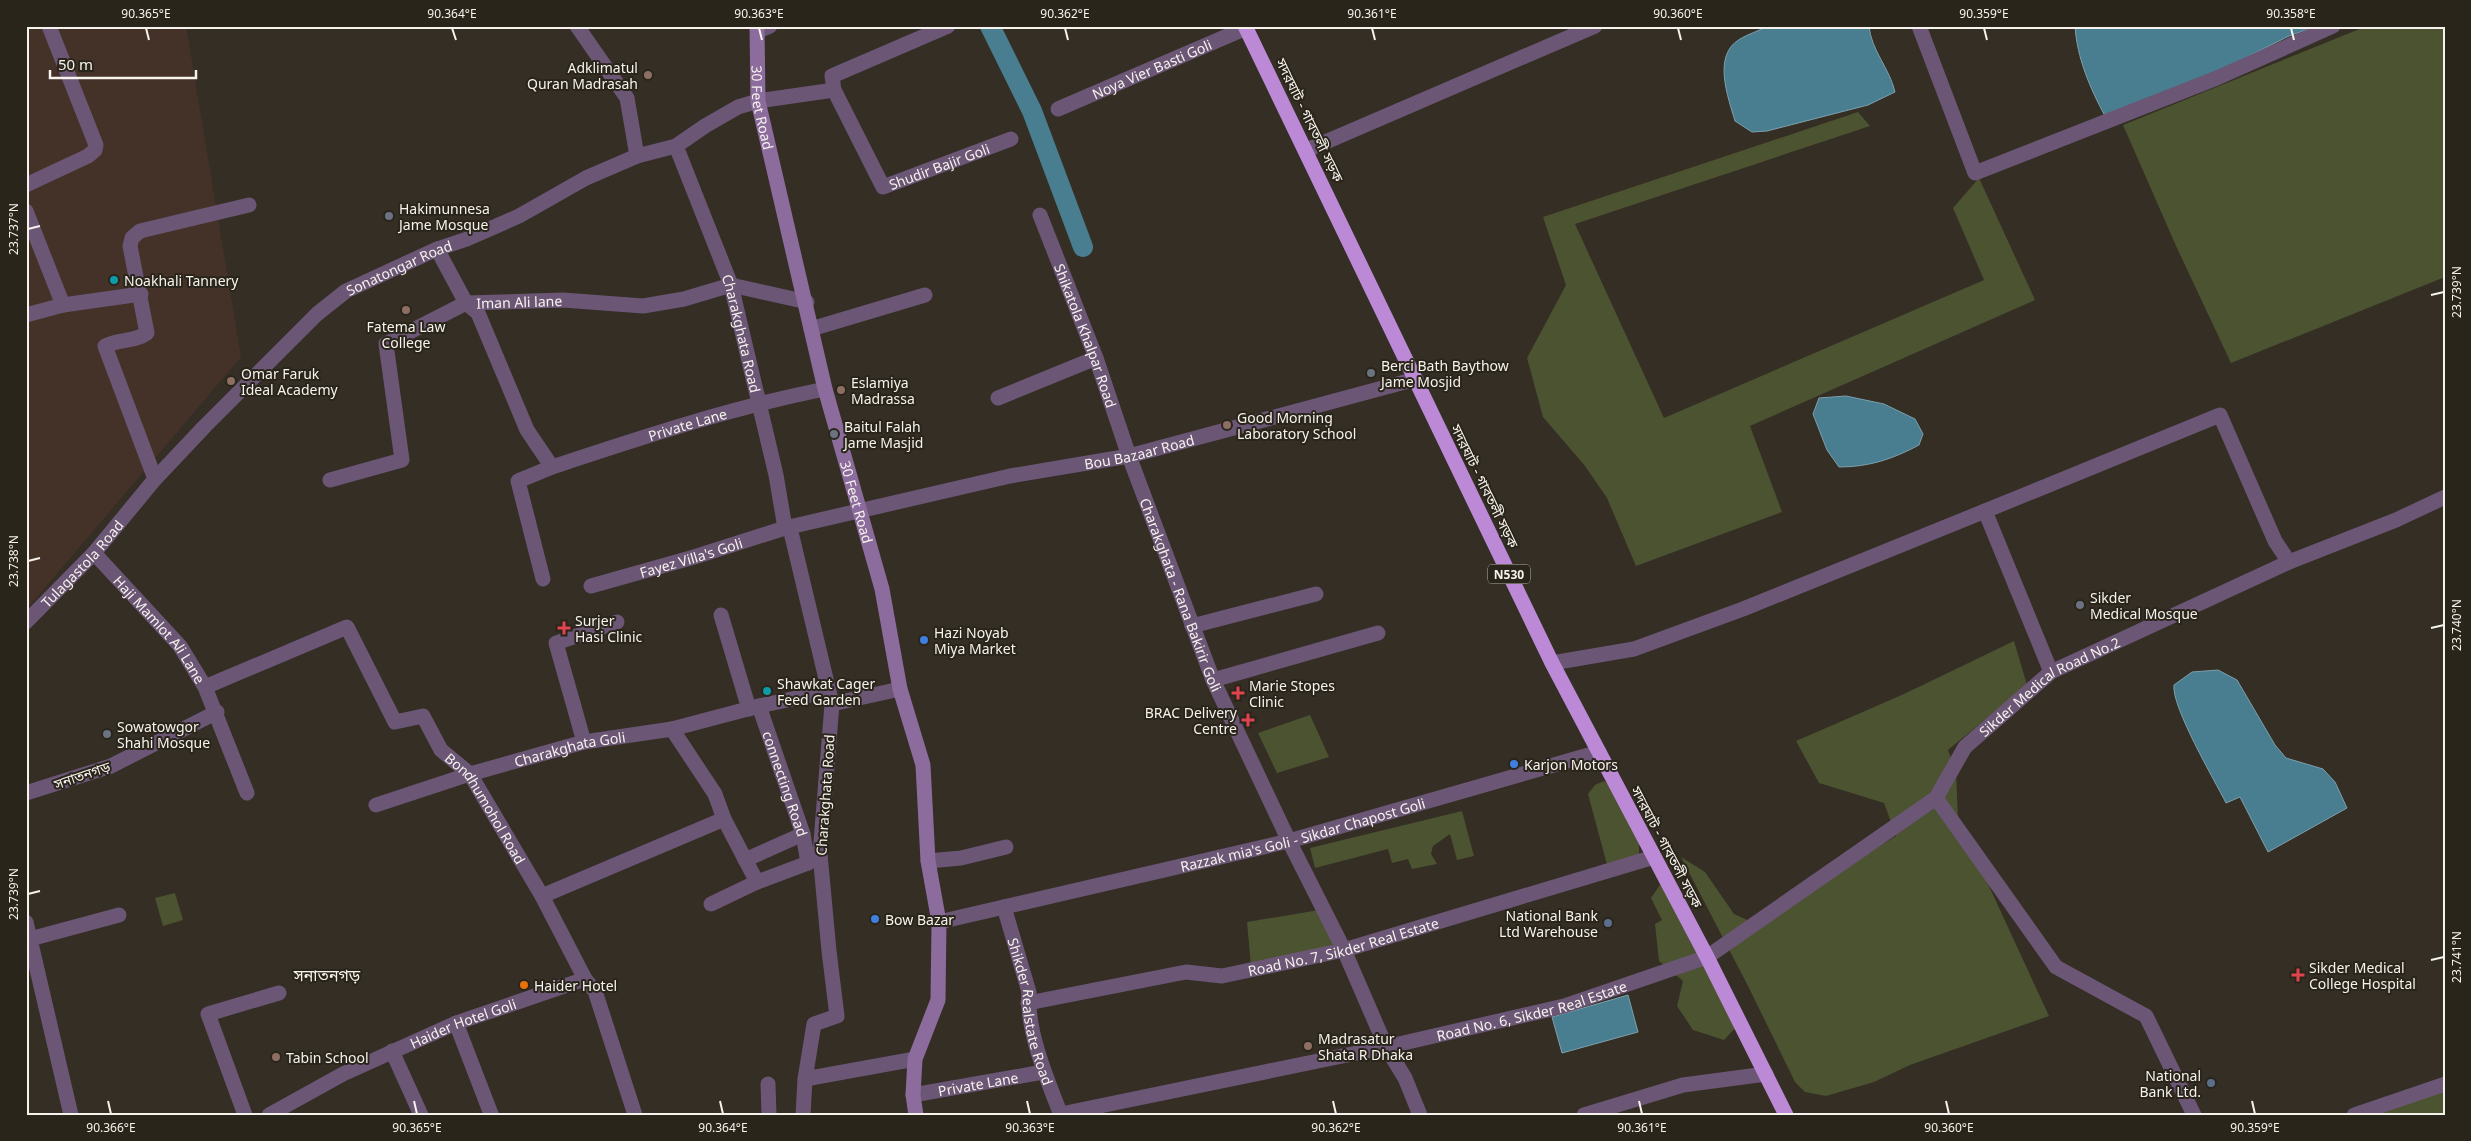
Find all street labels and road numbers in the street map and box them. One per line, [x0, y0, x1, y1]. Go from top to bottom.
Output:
street label: Noya Vier Basti Goli [1089, 34, 1215, 103]
street label: সদরঘাট - গাবতলী সড়ক [1271, 54, 1348, 186]
street label: 30 Feet Road [748, 65, 778, 151]
street label: Shudir Bajir Goli [886, 138, 992, 194]
street label: Sonatongar Road [343, 235, 454, 299]
street label: Shikatola Khalpar Road [1050, 261, 1121, 410]
street label: Charakghata Road [718, 271, 766, 395]
street label: Iman Ali lane [476, 291, 563, 312]
street label: Private Lane [646, 403, 729, 445]
street label: সদরঘাট - গাবতলী সড়ক [1446, 420, 1523, 552]
street label: Bou Bazaar Road [1083, 429, 1196, 473]
street label: 30 Feet Road [836, 458, 878, 545]
street label: Charakghata - Rana Bakirir Goli [1136, 495, 1227, 695]
street label: Tulagastola Road [37, 516, 127, 611]
street label: Fayez Villa's Goli [637, 533, 745, 581]
road number: N530 [1488, 564, 1530, 584]
street label: Haji Mamlot Ali Lane [110, 571, 210, 687]
street label: Sikder Medical Road No.2 [1975, 632, 2123, 740]
street label: Charakghata Goli [512, 727, 626, 771]
street label: connecting Road [759, 728, 813, 839]
street label: Charakghata Road [811, 734, 839, 856]
street label: Bondhumohol Road [441, 748, 530, 867]
street label: সনাতনগড় [50, 756, 114, 794]
street label: সদরঘাট - গাবতলী সড়ক [1626, 782, 1707, 912]
street label: Razzak mia's Goli - Sikdar Chapost Goli [1178, 793, 1427, 875]
street label: Road No. 7, Sikder Real Estate [1246, 913, 1441, 980]
street label: Shikder Realstate Road [1004, 935, 1058, 1088]
street label: Road No. 6, Sikder Real Estate [1435, 976, 1629, 1045]
street label: Haider Hotel Goli [407, 994, 519, 1052]
street label: Private Lane [936, 1067, 1020, 1100]

